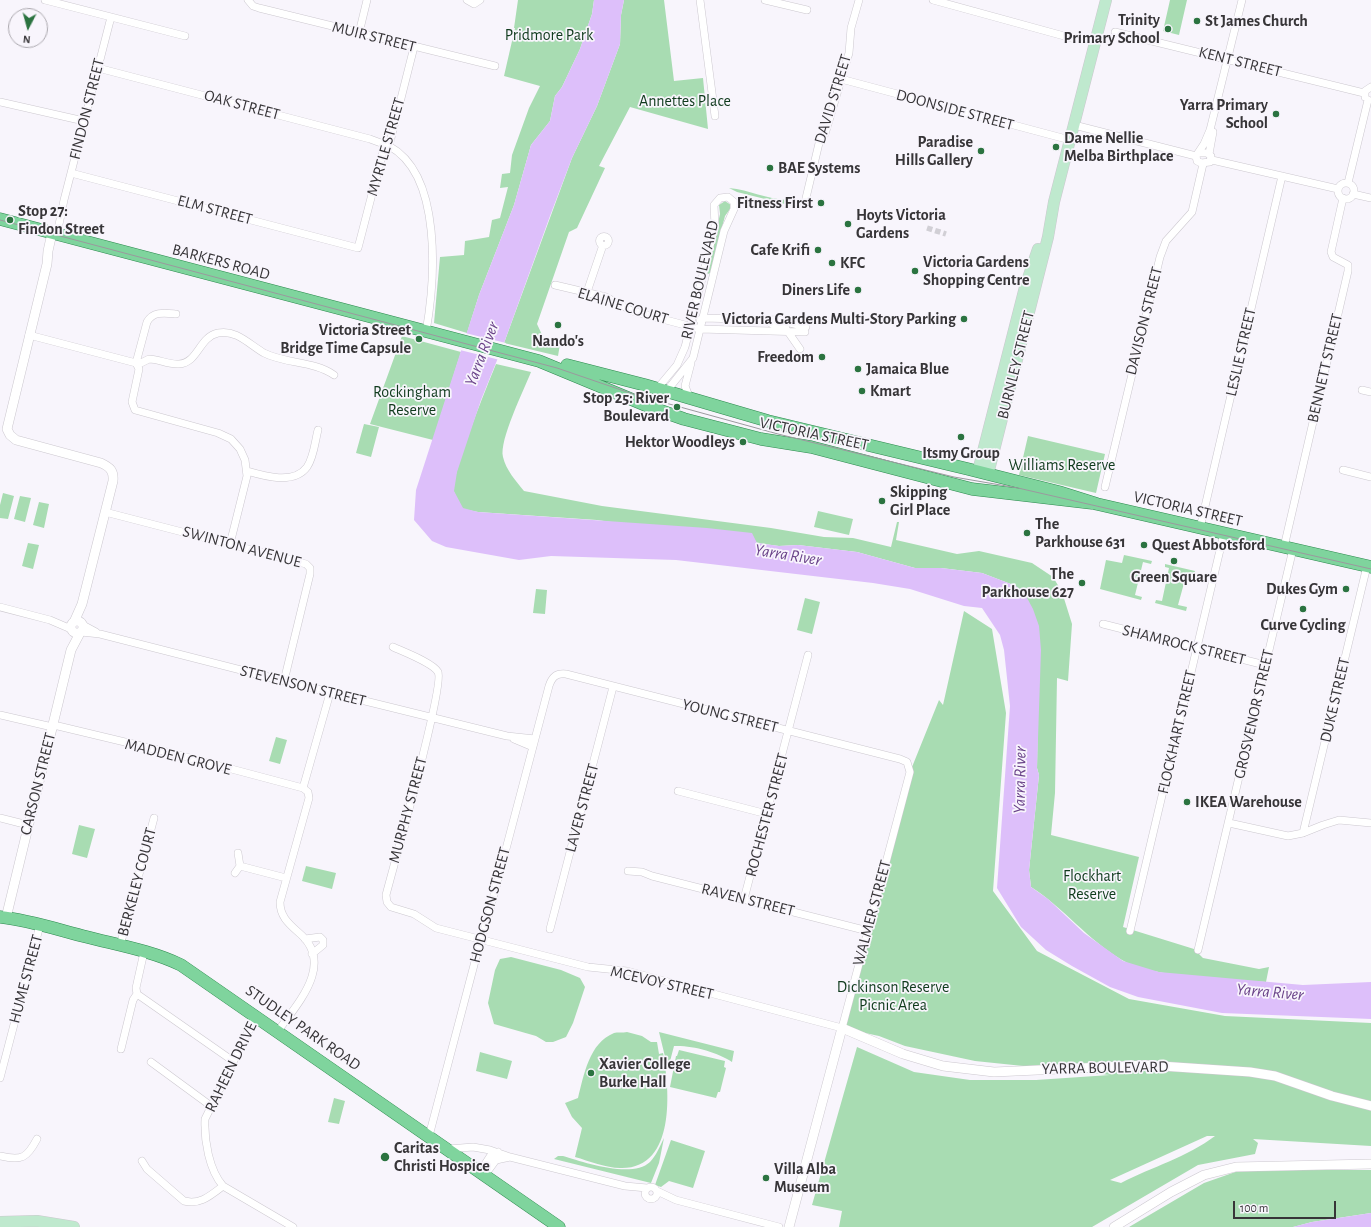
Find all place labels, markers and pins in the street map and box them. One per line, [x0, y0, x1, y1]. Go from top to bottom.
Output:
place label: Trinity Primary School [1063, 10, 1160, 48]
place label: St James Church [1205, 11, 1308, 31]
marker: St James Church [1192, 16, 1202, 26]
marker: Trinity Primary School [1163, 24, 1173, 34]
place label: Yarra Primary School [1180, 95, 1268, 133]
marker: Yarra Primary School [1271, 109, 1281, 119]
place label: Dame Nellie Melba Birthplace [1064, 128, 1174, 166]
place label: Paradise Hills Gallery [895, 132, 973, 170]
marker: Dame Nellie Melba Birthplace [1051, 142, 1061, 152]
marker: Paradise Hills Gallery [976, 146, 986, 156]
place label: BAE Systems [778, 158, 860, 178]
marker: BAE Systems [765, 163, 775, 173]
place label: Fitness First [737, 193, 813, 213]
marker: Fitness First [816, 198, 826, 208]
place label: Stop 27: Findon Street [18, 201, 104, 239]
place label: Hoyts Victoria Gardens [856, 205, 946, 243]
marker: Stop 27: Findon Street [5, 215, 15, 225]
marker: Hoyts Victoria Gardens [843, 219, 853, 229]
place label: Cafe Krifi [751, 240, 810, 260]
marker: Cafe Krifi [813, 245, 823, 255]
place label: Victoria Gardens Shopping Centre [923, 252, 1029, 290]
place label: KFC [840, 253, 865, 273]
marker: KFC [827, 258, 837, 268]
marker: Victoria Gardens Shopping Centre [910, 266, 920, 276]
place label: Diners Life [781, 280, 850, 300]
marker: Diners Life [853, 285, 863, 295]
place label: Victoria Gardens Multi-Story Parking [722, 309, 956, 329]
marker: Victoria Gardens Multi-Story Parking [959, 314, 969, 324]
place label: Victoria Street Bridge Time Capsule [280, 320, 411, 358]
marker: Nando's [553, 320, 563, 330]
place label: Nando's [532, 331, 584, 351]
marker: Victoria Street Bridge Time Capsule [414, 334, 424, 344]
place label: Freedom [757, 347, 814, 367]
marker: Freedom [817, 352, 827, 362]
place label: Jamaica Blue [866, 359, 949, 379]
marker: Jamaica Blue [853, 364, 863, 374]
place label: Kmart [870, 381, 911, 401]
marker: Kmart [857, 386, 867, 396]
place label: Stop 25: River Boulevard [583, 388, 669, 426]
marker: Stop 25: River Boulevard [672, 402, 682, 412]
place label: Hektor Woodleys [625, 432, 735, 452]
marker: Itsmy Group [956, 432, 966, 442]
marker: Hektor Woodleys [738, 437, 748, 447]
place label: Itsmy Group [922, 443, 1000, 463]
place label: Skipping Girl Place [890, 482, 950, 520]
marker: Skipping Girl Place [877, 496, 887, 506]
place label: The Parkhouse 631 [1035, 514, 1126, 552]
marker: The Parkhouse 631 [1022, 528, 1032, 538]
place label: Quest Abbotsford [1152, 535, 1265, 555]
marker: Quest Abbotsford [1139, 540, 1149, 550]
marker: Green Square [1169, 556, 1179, 566]
place label: The Parkhouse 627 [982, 564, 1074, 602]
place label: Green Square [1131, 567, 1217, 587]
marker: The Parkhouse 627 [1077, 578, 1087, 588]
place label: Dukes Gym [1266, 579, 1338, 599]
marker: Dukes Gym [1341, 584, 1351, 594]
marker: Curve Cycling [1298, 604, 1308, 614]
place label: Curve Cycling [1261, 615, 1345, 635]
place label: IKEA Warehouse [1195, 792, 1302, 812]
marker: IKEA Warehouse [1182, 797, 1192, 807]
place label: Xavier College Burke Hall [599, 1054, 690, 1092]
marker: Xavier College Burke Hall [586, 1068, 596, 1078]
place label: Caritas Christi Hospice [394, 1138, 490, 1176]
marker: Caritas Christi Hospice [379, 1151, 391, 1163]
place label: Villa Alba Museum [774, 1159, 836, 1197]
marker: Villa Alba Museum [761, 1173, 771, 1183]

